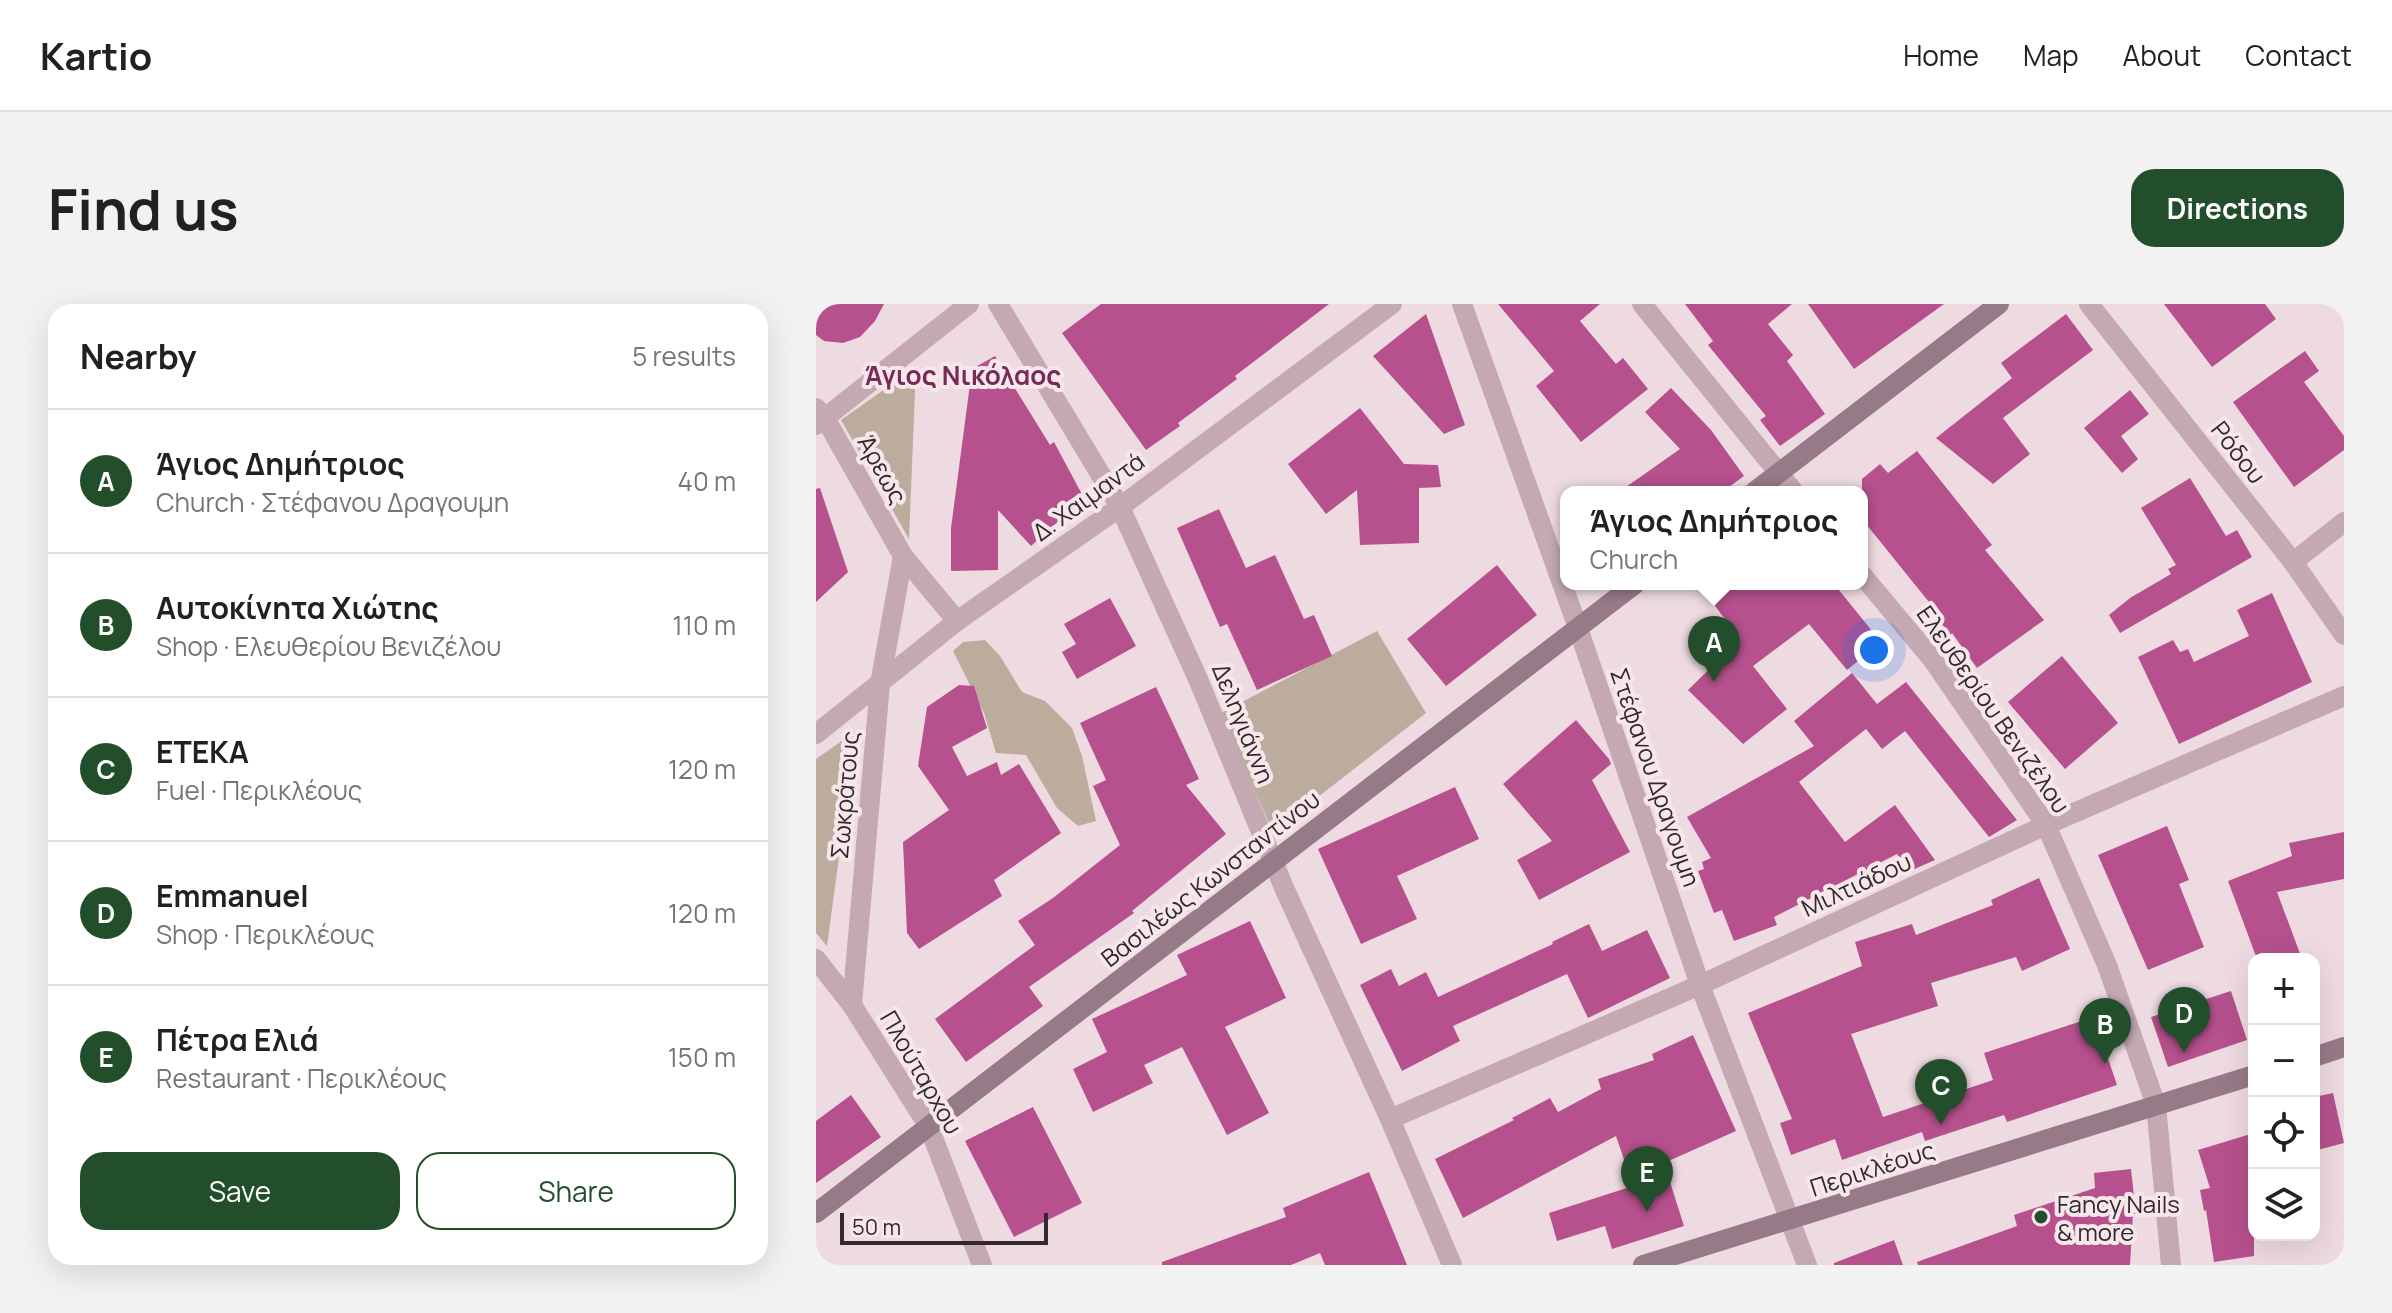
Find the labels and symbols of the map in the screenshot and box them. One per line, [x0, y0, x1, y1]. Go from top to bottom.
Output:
district label: Άγιος Νικόλαος [865, 357, 1061, 393]
street label: Ρόδου [2204, 414, 2274, 490]
street label: Άρεως [851, 429, 915, 509]
street label: Δ. Χαιμαντά [1025, 444, 1151, 548]
street label: Ελευθερίου Βενιζέλου [1910, 599, 2078, 819]
pin: A [1688, 616, 1740, 682]
your location [1854, 630, 1894, 670]
street label: Δεληγιάννη [1205, 658, 1283, 788]
street label: Στέφανου Δραγουμη [1603, 663, 1709, 891]
street label: Σωκράτους [822, 730, 866, 860]
street label: Βασιλέως Κωνσταντίνου [1094, 782, 1326, 974]
street label: Μιλτιάδου [1796, 844, 1916, 924]
pin: D [2158, 987, 2210, 1053]
pin: B [2079, 998, 2131, 1064]
street label: Πλούταρχου [873, 1004, 971, 1140]
pin: C [1915, 1059, 1967, 1125]
street label: Περικλέους [1805, 1132, 1939, 1204]
pin: E [1621, 1146, 1673, 1212]
place label: Fancy Nails & more [2057, 1187, 2180, 1248]
marker: Fancy Nails & more [2032, 1208, 2050, 1226]
scale bar [840, 1209, 1048, 1245]

